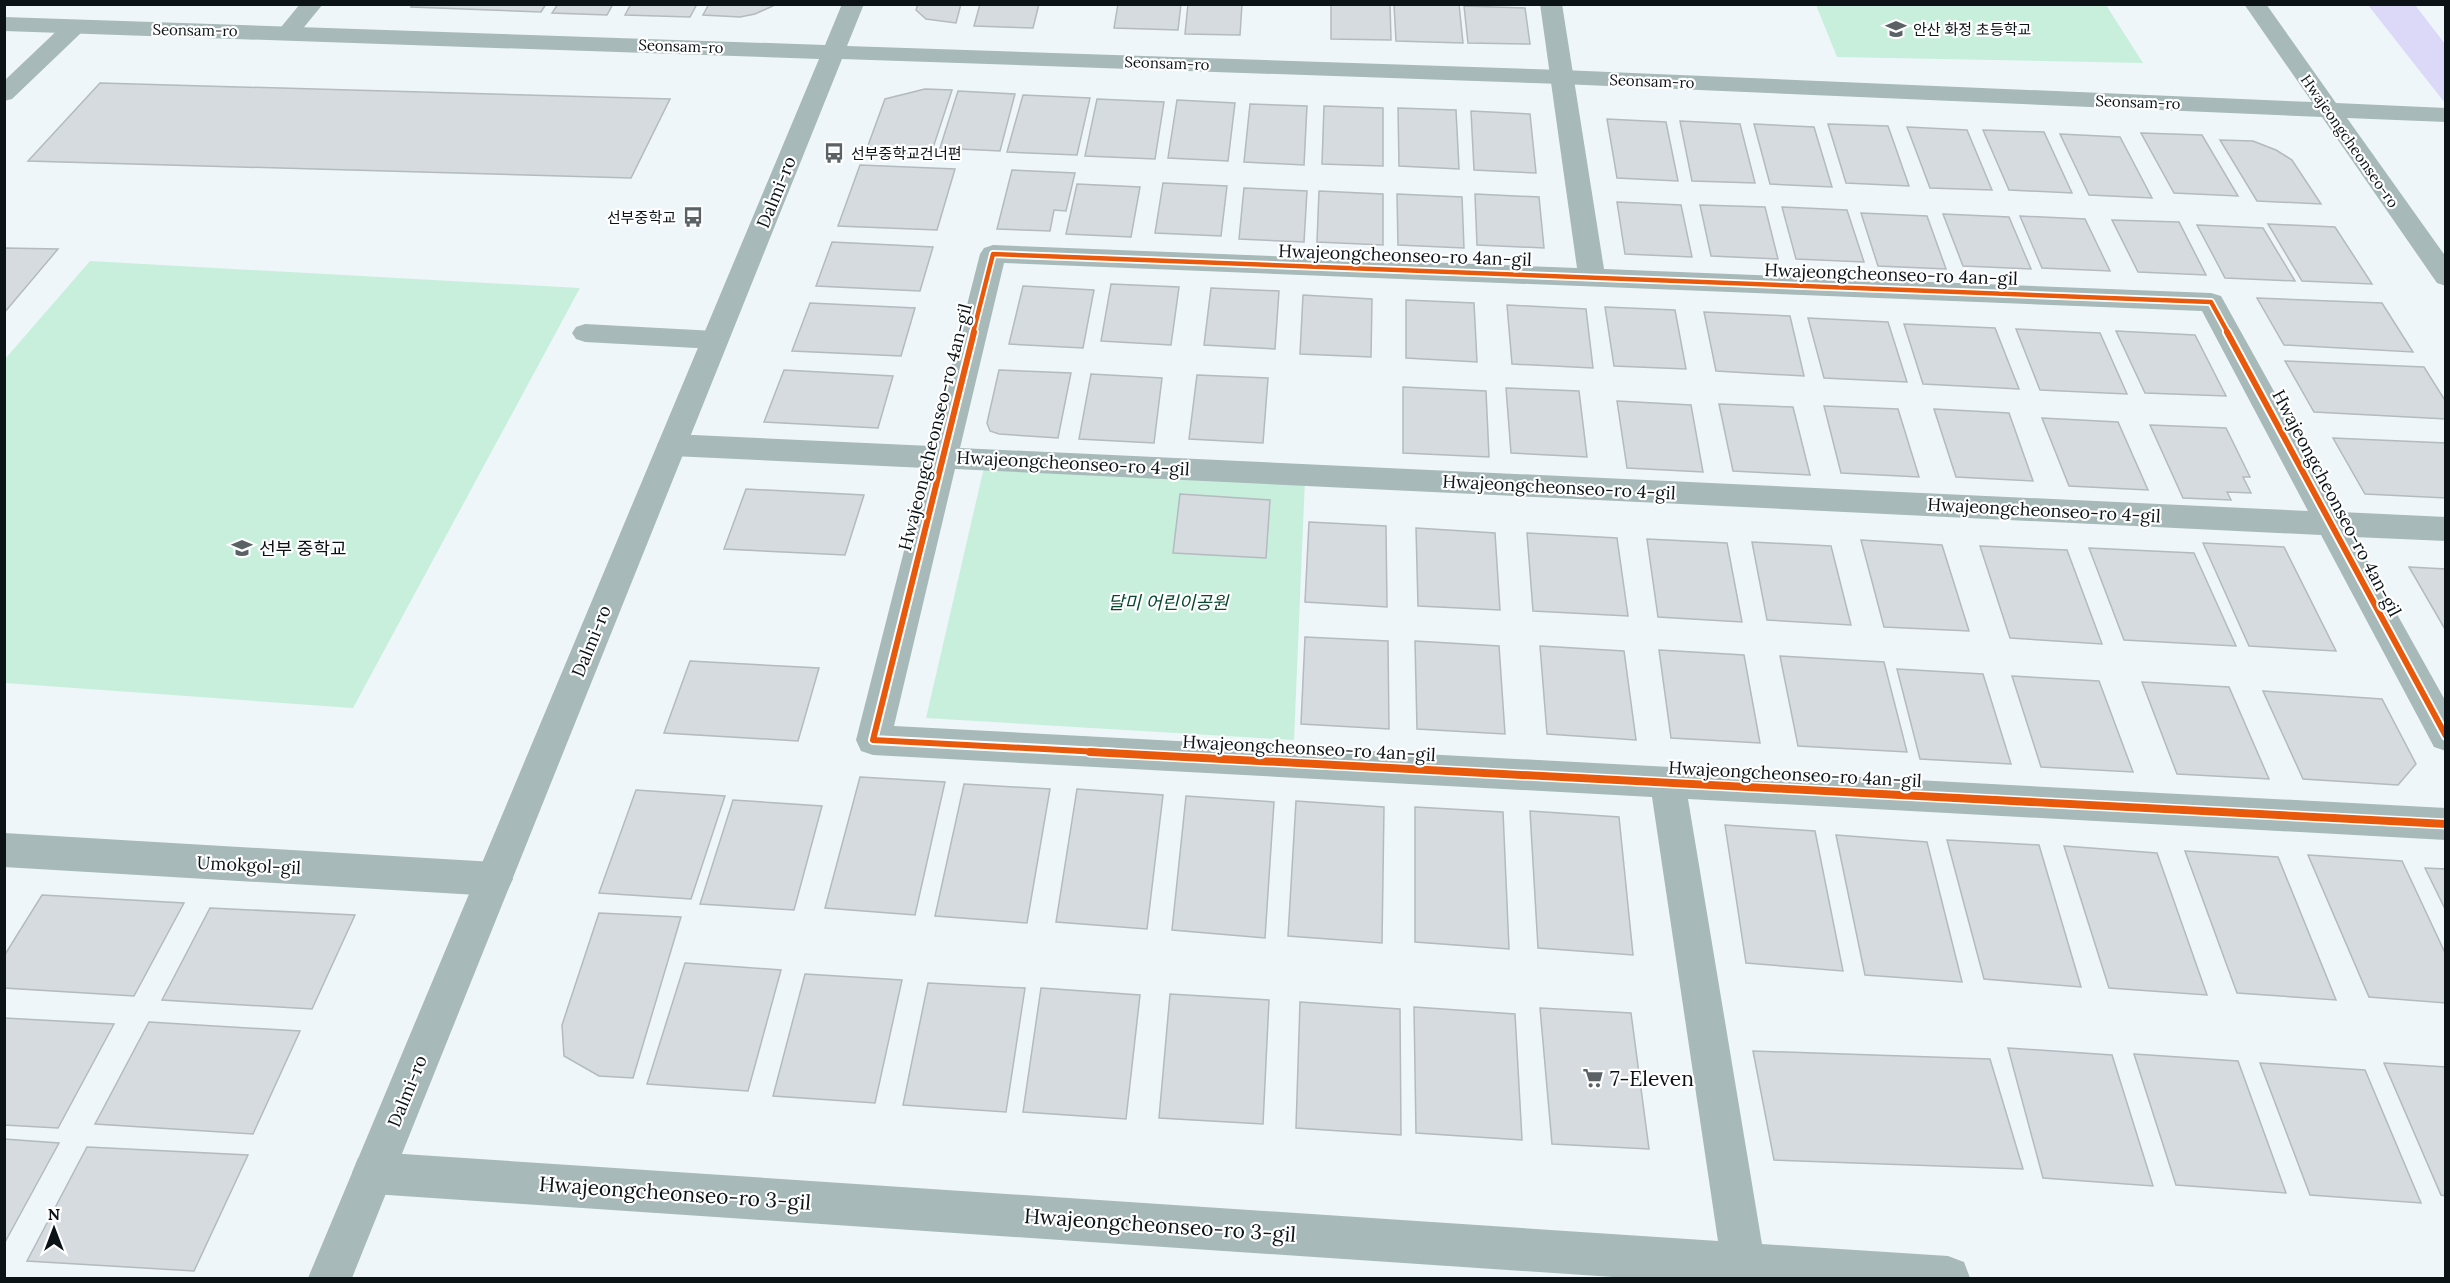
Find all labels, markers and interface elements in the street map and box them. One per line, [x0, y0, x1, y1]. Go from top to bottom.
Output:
school or university icon: 안산 화정 초등학교 [1884, 17, 1908, 41]
street label: Seonsam-ro [152, 20, 238, 40]
place label: 안산 화정 초등학교 [1913, 20, 2031, 39]
street label: Seonsam-ro [638, 35, 724, 57]
street label: Seonsam-ro [1124, 52, 1210, 74]
street label: Seonsam-ro [1609, 70, 1695, 92]
street label: Hwajeongcheonseo-ro [2297, 71, 2403, 211]
street label: Seonsam-ro [2095, 91, 2181, 113]
bus stop icon: 선부중학교건너편 [822, 141, 846, 165]
place label: 선부중학교건너편 [851, 144, 961, 163]
street label: Dalmi-ro [751, 153, 801, 231]
bus stop icon: 선부중학교 [681, 205, 705, 229]
place label: 선부중학교 [607, 208, 676, 227]
street label: Hwajeongcheonseo-ro 4an-gil [1278, 239, 1532, 271]
street label: Hwajeongcheonseo-ro 4an-gil [1764, 258, 2018, 290]
street label: Hwajeongcheonseo-ro 4an-gil [893, 301, 977, 553]
street label: Hwajeongcheonseo-ro 4an-gil [2267, 386, 2407, 621]
street label: Hwajeongcheonseo-ro 4-gil [956, 445, 1190, 481]
street label: Hwajeongcheonseo-ro 4-gil [1442, 469, 1676, 505]
street label: Hwajeongcheonseo-ro 4-gil [1927, 492, 2161, 528]
school or university icon: 선부 중학교 [230, 536, 254, 560]
place label: 선부 중학교 [259, 537, 347, 560]
park label: 달미 어린이공원 [1108, 591, 1230, 614]
street label: Dalmi-ro [566, 602, 616, 680]
street label: Hwajeongcheonseo-ro 4an-gil [1182, 730, 1436, 766]
street label: Hwajeongcheonseo-ro 4an-gil [1668, 756, 1922, 792]
street label: Umokgol-gil [196, 851, 302, 879]
street label: Dalmi-ro [382, 1052, 432, 1130]
place label: 7-Eleven [1610, 1065, 1694, 1092]
supermarket icon: 7-Eleven [1581, 1066, 1605, 1090]
street label: Hwajeongcheonseo-ro 3-gil [538, 1170, 812, 1216]
north arrow [24, 1199, 84, 1259]
street label: Hwajeongcheonseo-ro 3-gil [1023, 1202, 1297, 1248]
text: N [48, 1204, 60, 1224]

